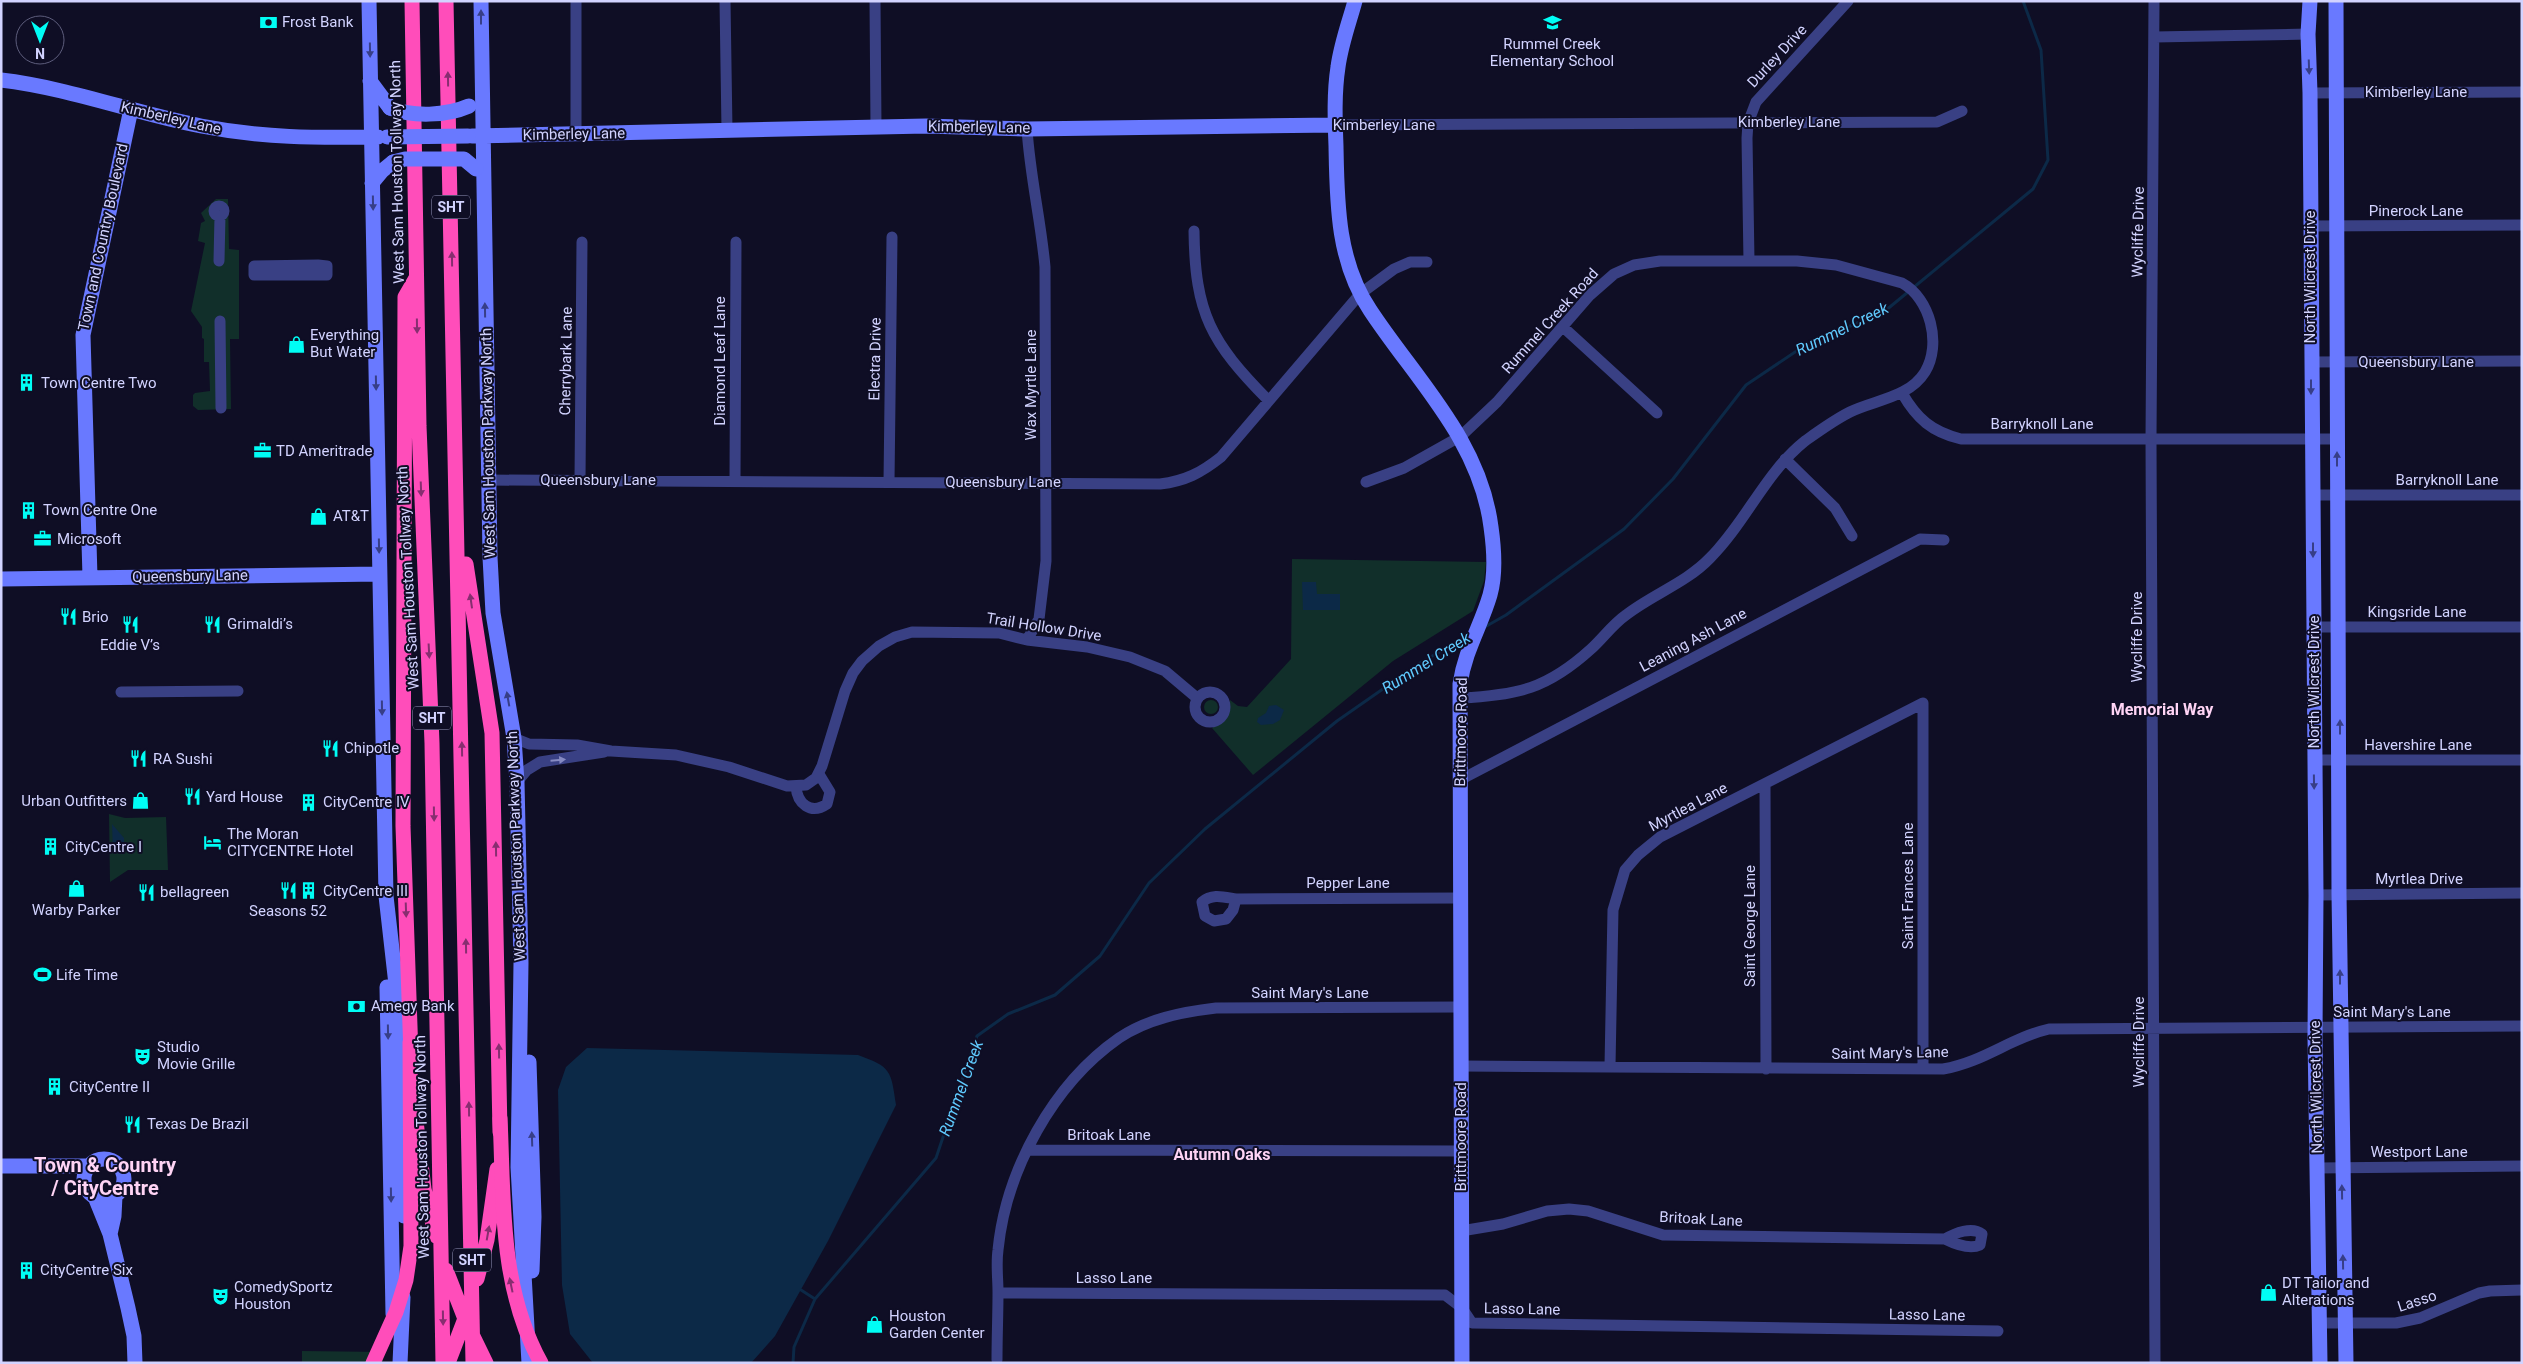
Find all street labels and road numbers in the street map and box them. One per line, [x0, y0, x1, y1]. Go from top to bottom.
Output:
street label: Durley Drive [1743, 21, 1811, 91]
street label: West Sam Houston Tollway North [386, 60, 408, 284]
street label: Kimberley Lane [2365, 83, 2467, 101]
street label: Kimberley Lane [119, 98, 223, 138]
street label: Kimberley Lane [1738, 113, 1840, 131]
street label: Kimberley Lane [1333, 116, 1435, 134]
street label: Kimberley Lane [928, 117, 1030, 137]
street label: Kimberley Lane [523, 124, 625, 144]
street label: Town and Country Boulevard [74, 142, 132, 332]
street label: Wycliffe Drive [2128, 186, 2148, 278]
road number: SHT [432, 196, 470, 218]
street label: Pinerock Lane [2369, 202, 2463, 220]
street label: North Wilcrest Drive [2301, 210, 2319, 344]
street label: Rummel Creek Road [1498, 265, 1602, 377]
street label: Diamond Leaf Lane [711, 296, 729, 426]
street label: Cherrybark Lane [556, 306, 576, 416]
street label: Electra Drive [865, 317, 885, 401]
street label: West Sam Houston Parkway North [477, 328, 499, 558]
street label: Wax Myrtle Lane [1022, 330, 1040, 440]
street label: Queensbury Lane [2358, 353, 2474, 371]
street label: Barryknoll Lane [1991, 415, 2093, 433]
street label: West Sam Houston Tollway North [393, 466, 423, 690]
street label: Queensbury Lane [540, 471, 656, 489]
street label: Barryknoll Lane [2396, 471, 2498, 489]
street label: Queensbury Lane [945, 473, 1061, 491]
street label: Queensbury Lane [132, 566, 248, 586]
street label: Wycliffe Drive [2128, 591, 2146, 683]
street label: Kingsride Lane [2368, 603, 2466, 621]
street label: Leaning Ash Lane [1636, 604, 1750, 676]
street label: Trail Hollow Drive [985, 609, 1103, 645]
street label: North Wilcrest Drive [2305, 615, 2323, 749]
street label: Brittmoore Road [1451, 677, 1471, 787]
road number: SHT [413, 706, 451, 730]
street label: West Sam Houston Parkway North [503, 731, 529, 961]
street label: Havershire Lane [2364, 736, 2472, 754]
street label: Myrtlea Lane [1646, 779, 1730, 835]
street label: Saint Frances Lane [1899, 823, 1917, 949]
street label: Saint George Lane [1741, 865, 1759, 987]
street label: Myrtlea Drive [2375, 870, 2463, 888]
street label: Pepper Lane [1306, 874, 1390, 892]
street label: Saint Mary's Lane [1251, 984, 1369, 1002]
street label: Wycliffe Drive [2130, 996, 2148, 1088]
street label: Saint Mary's Lane [2333, 1003, 2451, 1021]
street label: North Wilcrest Drive [2306, 1020, 2326, 1154]
street label: West Sam Houston Tollway North [411, 1035, 433, 1259]
street label: Saint Mary's Lane [1831, 1043, 1949, 1063]
street label: Brittmoore Road [1452, 1082, 1470, 1192]
street label: Britoak Lane [1067, 1126, 1151, 1144]
street label: Westport Lane [2370, 1143, 2468, 1161]
street label: Britoak Lane [1659, 1208, 1743, 1230]
road number: SHT [453, 1248, 491, 1272]
street label: Lasso Lane [1076, 1269, 1152, 1287]
street label: Lasso [2395, 1286, 2439, 1316]
street label: Lasso Lane [1484, 1299, 1560, 1319]
street label: Lasso Lane [1889, 1305, 1965, 1325]

